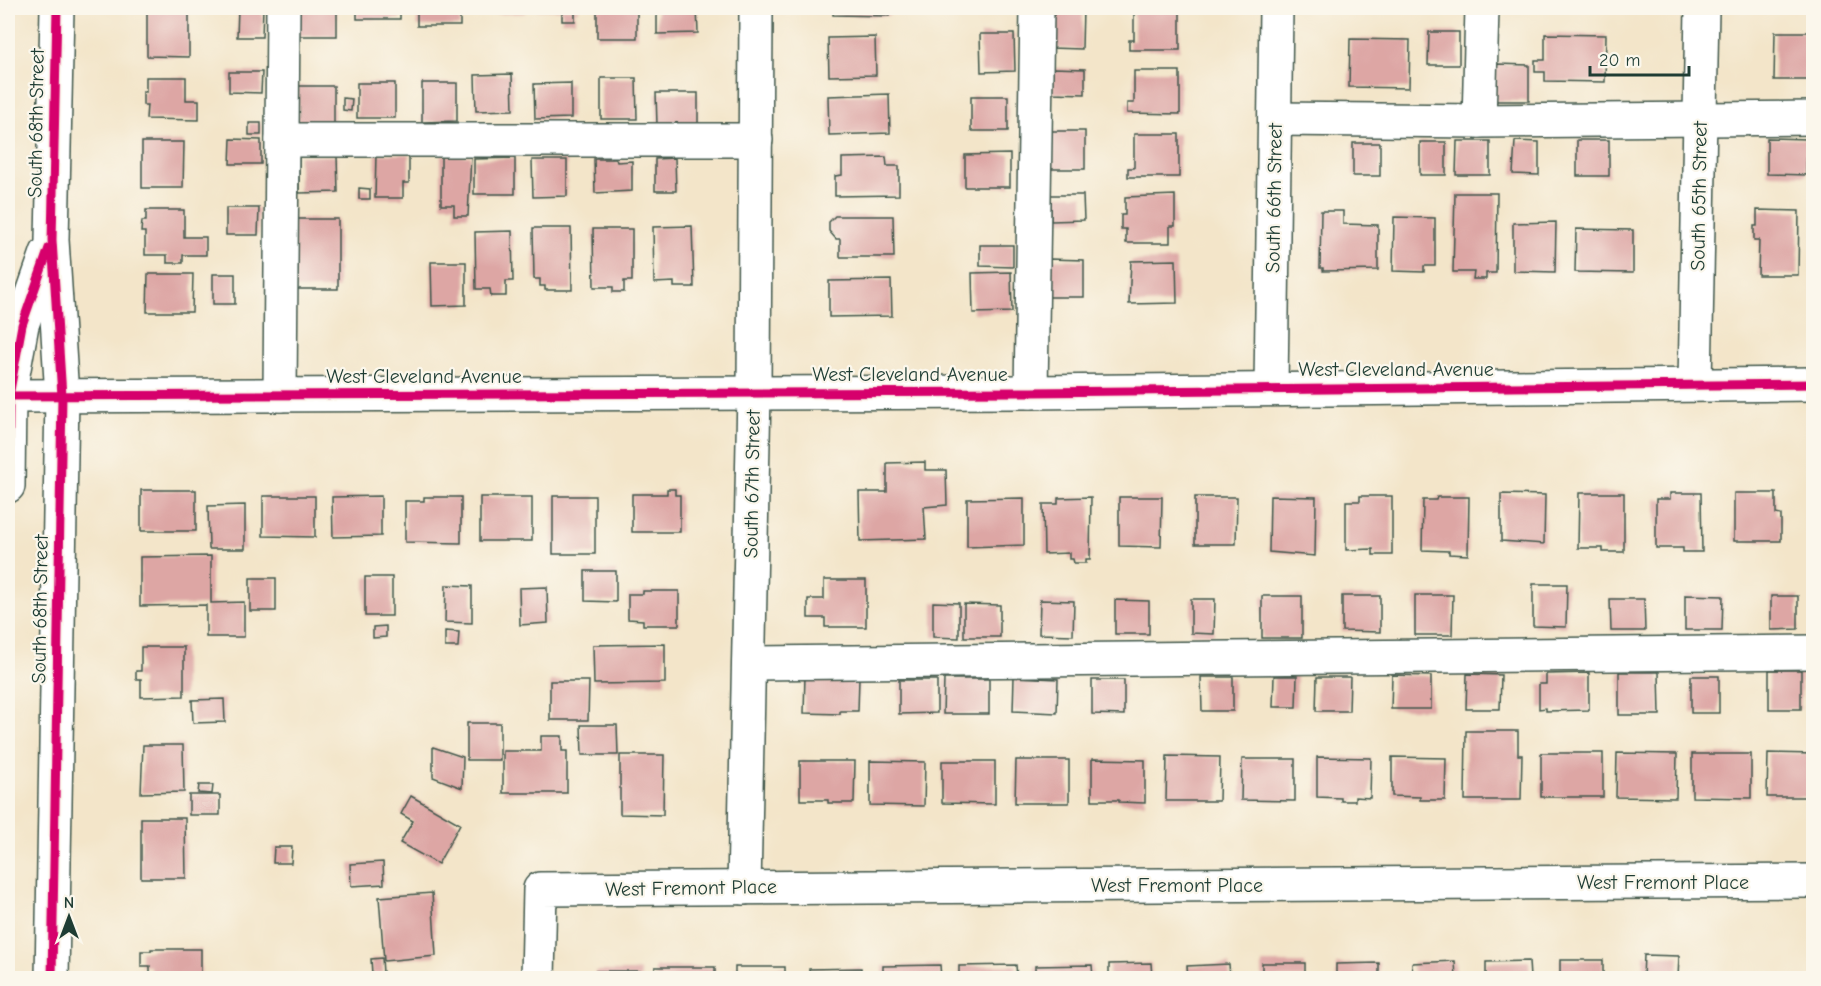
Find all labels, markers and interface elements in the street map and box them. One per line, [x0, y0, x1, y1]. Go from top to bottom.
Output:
scale bar [1590, 39, 1689, 77]
street label: South 68th Street [23, 47, 49, 198]
text: 20 m [1599, 50, 1640, 71]
street label: South 65th Street [1686, 120, 1712, 271]
street label: South 66th Street [1261, 122, 1287, 273]
street label: West Cleveland Avenue [1298, 358, 1494, 381]
street label: West Cleveland Avenue [812, 363, 1008, 386]
street label: West Cleveland Avenue [326, 365, 522, 388]
street label: South 67th Street [739, 408, 765, 558]
street label: South 68th Street [27, 533, 53, 684]
street label: West Fremont Place [1577, 871, 1749, 894]
street label: West Fremont Place [1091, 874, 1263, 897]
street label: West Fremont Place [605, 875, 777, 901]
north arrow [39, 887, 99, 947]
text: N [64, 894, 74, 912]

